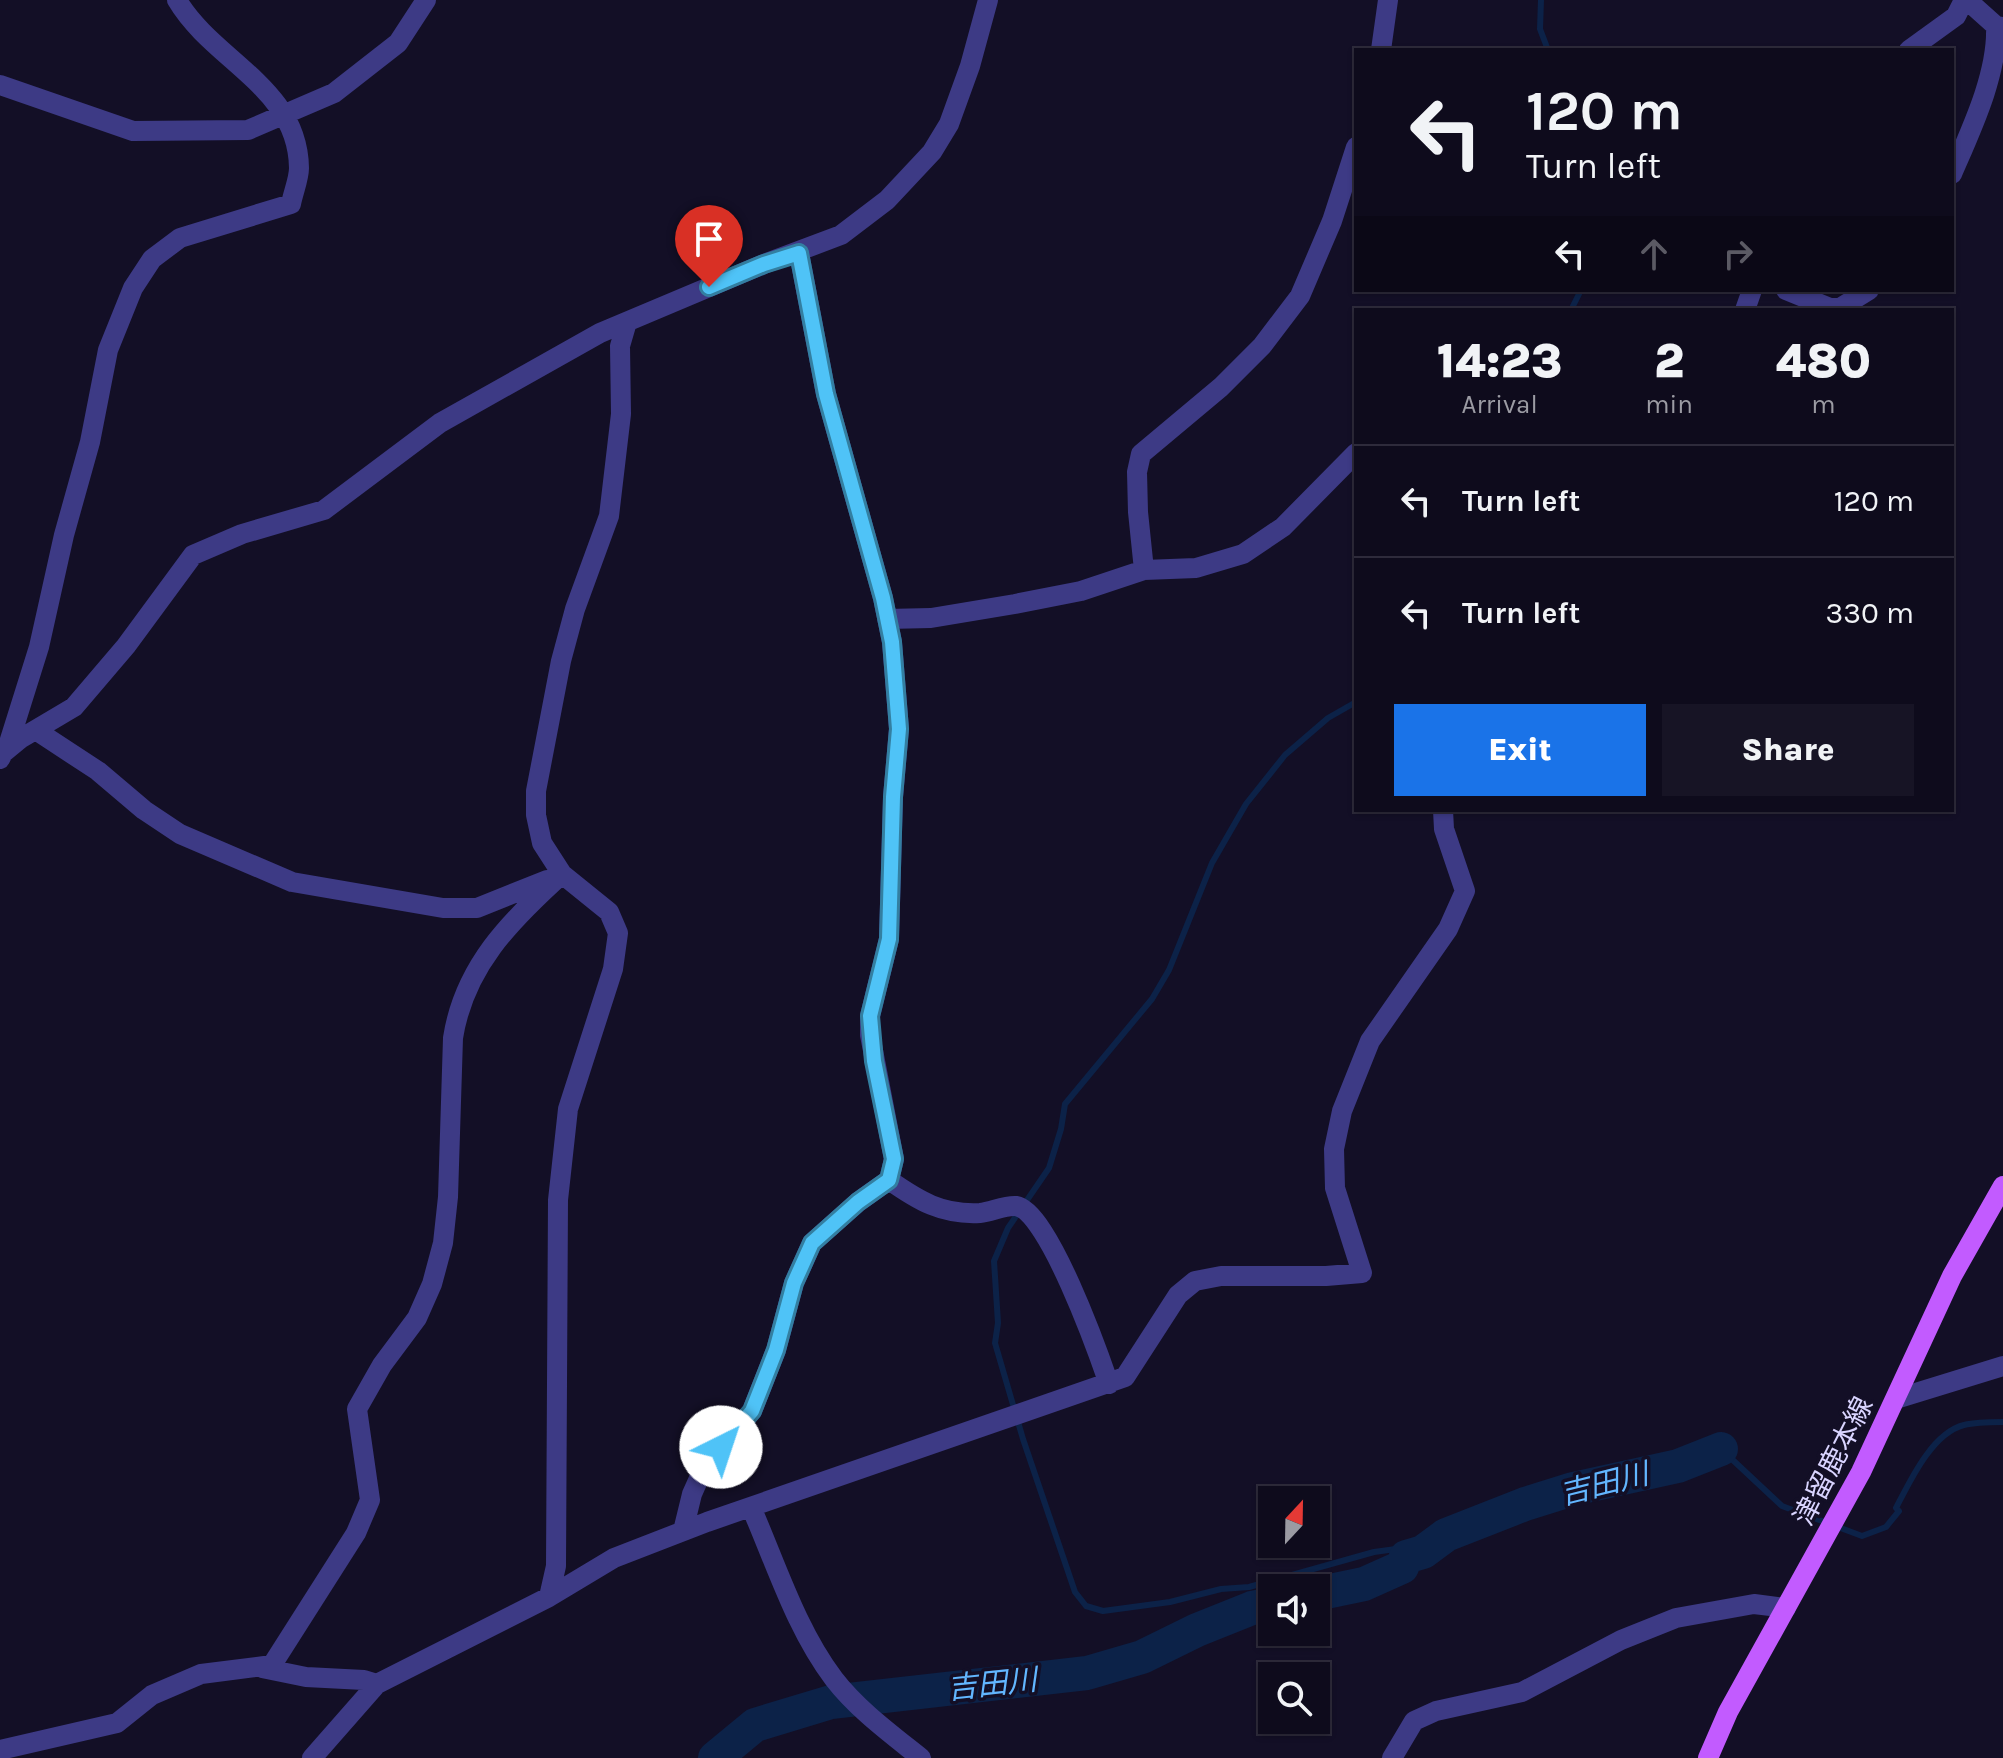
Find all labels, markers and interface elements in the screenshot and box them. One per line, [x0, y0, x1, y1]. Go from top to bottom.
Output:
text: 120 m [1526, 78, 1683, 143]
icon: left [1394, 80, 1498, 184]
text: Turn left [1526, 145, 1661, 187]
pin [675, 205, 743, 287]
icon: arrive [687, 217, 731, 261]
icon: left [1548, 232, 1592, 276]
icon: ahead [1632, 232, 1676, 276]
icon: right [1716, 232, 1760, 276]
text: 14:23 [1437, 333, 1562, 389]
text: 2 [1654, 333, 1684, 389]
text: 480 [1776, 333, 1871, 389]
text: Arrival [1462, 389, 1538, 420]
text: min [1645, 389, 1693, 420]
text: m [1811, 389, 1836, 420]
icon: left [1394, 479, 1438, 523]
text: Turn left [1462, 483, 1580, 519]
text: 120 m [1834, 483, 1914, 519]
icon: left [1394, 591, 1438, 635]
text: Turn left [1462, 595, 1580, 631]
text: 330 m [1826, 595, 1914, 631]
button: Exit [1394, 704, 1646, 796]
button: Share [1662, 704, 1914, 796]
street label: 津留鹿本線 [1787, 1391, 1879, 1531]
position arrow [679, 1405, 763, 1489]
water label: 吉田川 [1556, 1455, 1655, 1512]
north arrow [1258, 1486, 1330, 1558]
map controls [1258, 1486, 1330, 1734]
button: sound [1258, 1574, 1330, 1646]
water label: 吉田川 [945, 1661, 1042, 1707]
button: search [1258, 1662, 1330, 1734]

